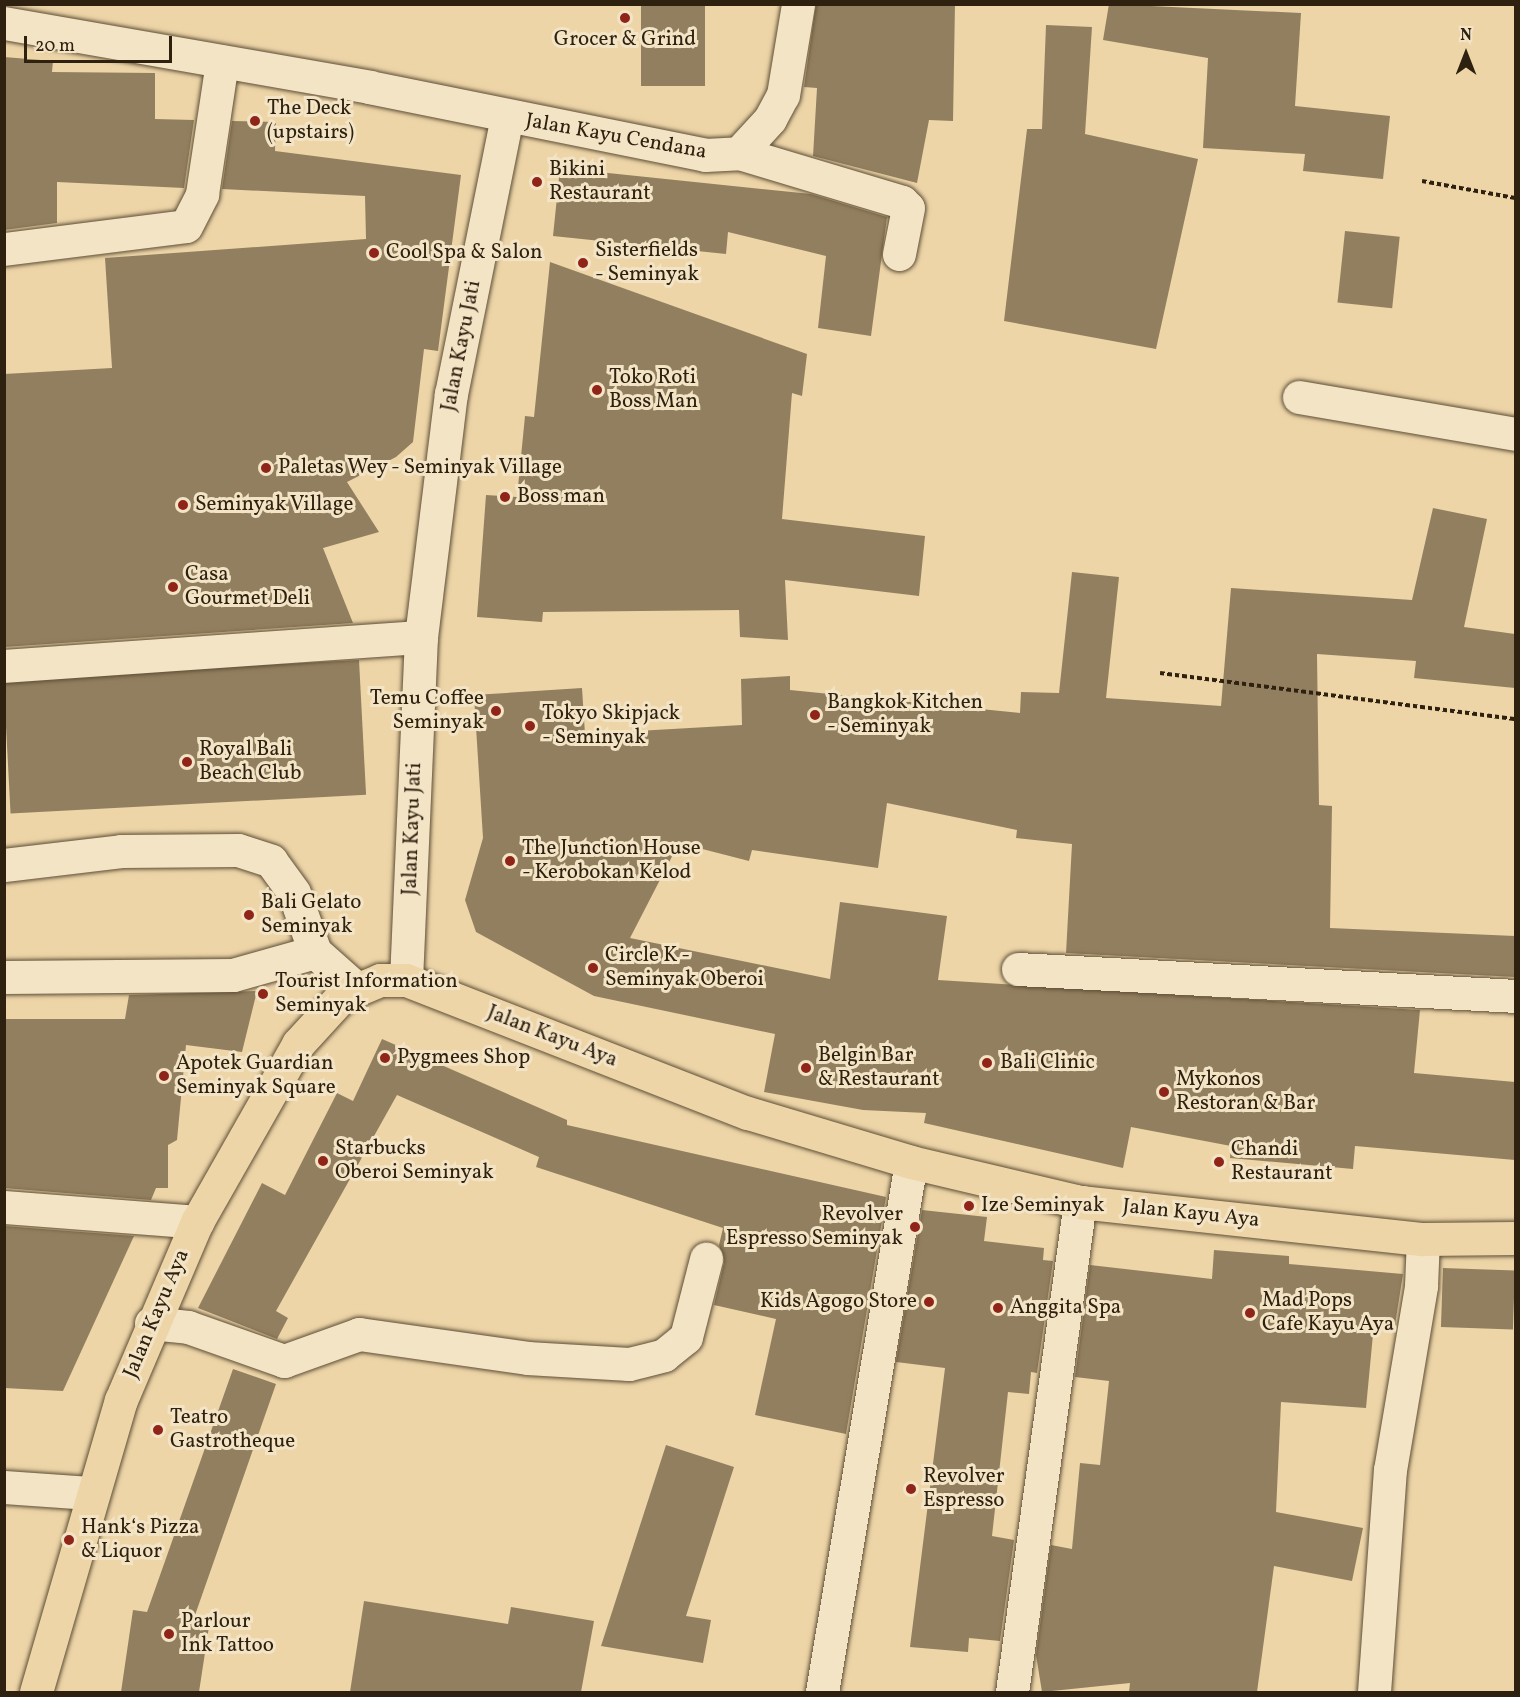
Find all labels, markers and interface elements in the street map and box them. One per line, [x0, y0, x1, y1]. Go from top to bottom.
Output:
marker: Grocer & Grind [618, 11, 632, 25]
scale bar [27, 24, 176, 62]
north arrow [1436, 24, 1496, 84]
text: N [1460, 25, 1472, 47]
place label: Grocer & Grind [554, 27, 696, 53]
text: 20 m [35, 34, 75, 59]
place label: The Deck (upstairs) [267, 96, 354, 146]
street label: Jalan Kayu Cendana [523, 109, 709, 165]
marker: The Deck (upstairs) [248, 114, 262, 128]
place label: Bikini Restaurant [549, 157, 651, 207]
marker: Bikini Restaurant [530, 175, 544, 189]
place label: Sisterfields - Seminyak [595, 238, 699, 288]
place label: Cool Spa & Salon [386, 240, 542, 266]
marker: Cool Spa & Salon [367, 246, 381, 260]
marker: Sisterfields - Seminyak [576, 256, 590, 270]
street label: Jalan Kayu Jati [437, 278, 487, 414]
place label: Toko Roti Boss Man [609, 365, 698, 415]
marker: Toko Roti Boss Man [590, 383, 604, 397]
place label: Paletas Wey - Seminyak Village [278, 455, 565, 481]
marker: Paletas Wey - Seminyak Village [259, 461, 273, 475]
place label: Boss man [517, 484, 605, 510]
marker: Boss man [498, 490, 512, 504]
place label: Seminyak Village [195, 492, 354, 518]
marker: Seminyak Village [176, 498, 190, 512]
place label: Casa Gourmet Deli [185, 562, 310, 612]
marker: Casa Gourmet Deli [166, 580, 180, 594]
place label: Temu Coffee Seminyak [370, 686, 484, 736]
place label: Bangkok Kitchen - Seminyak [827, 690, 983, 740]
place label: Tokyo Skipjack - Seminyak [542, 701, 680, 751]
marker: Temu Coffee Seminyak [489, 704, 503, 718]
marker: Bangkok Kitchen - Seminyak [808, 708, 822, 722]
marker: Tokyo Skipjack - Seminyak [523, 719, 537, 733]
place label: Royal Bali Beach Club [199, 737, 301, 787]
marker: Royal Bali Beach Club [180, 755, 194, 769]
street label: Jalan Kayu Jati [398, 762, 428, 896]
place label: The Junction House - Kerobokan Kelod [522, 836, 701, 886]
marker: The Junction House - Kerobokan Kelod [503, 854, 517, 868]
place label: Bali Gelato Seminyak [261, 890, 361, 940]
marker: Bali Gelato Seminyak [242, 908, 256, 922]
place label: Circle K - Seminyak Oberoi [605, 943, 764, 993]
marker: Circle K - Seminyak Oberoi [586, 961, 600, 975]
place label: Tourist Information Seminyak [275, 969, 458, 1019]
marker: Tourist Information Seminyak [256, 987, 270, 1001]
street label: Jalan Kayu Aya [483, 1001, 621, 1073]
place label: Belgin Bar & Restaurant [818, 1043, 940, 1093]
place label: Pygmees Shop [397, 1045, 530, 1071]
place label: Bali Clinic [1000, 1050, 1095, 1076]
place label: Apotek Guardian Seminyak Square [176, 1051, 336, 1101]
marker: Pygmees Shop [378, 1051, 392, 1065]
marker: Bali Clinic [978, 1054, 996, 1072]
marker: Belgin Bar & Restaurant [799, 1061, 813, 1075]
place label: Mykonos Restoran & Bar [1176, 1067, 1315, 1117]
marker: Apotek Guardian Seminyak Square [157, 1069, 171, 1083]
marker: Mykonos Restoran & Bar [1157, 1085, 1171, 1099]
place label: Starbucks Oberoi Seminyak [335, 1136, 494, 1186]
place label: Chandi Restaurant [1231, 1137, 1333, 1187]
marker: Starbucks Oberoi Seminyak [316, 1154, 330, 1168]
marker: Chandi Restaurant [1212, 1155, 1226, 1169]
place label: Ize Seminyak [981, 1193, 1105, 1219]
street label: Jalan Kayu Aya [1121, 1194, 1261, 1234]
marker: Ize Seminyak [962, 1199, 976, 1213]
place label: Revolver Espresso Seminyak [726, 1202, 903, 1252]
marker: Revolver Espresso Seminyak [908, 1220, 922, 1234]
street label: Jalan Kayu Aya [119, 1246, 195, 1382]
place label: Mad Pops Cafe Kayu Aya [1262, 1288, 1394, 1338]
place label: Kids Agogo Store [760, 1289, 917, 1315]
marker: Kids Agogo Store [922, 1295, 936, 1309]
place label: Anggita Spa [1010, 1295, 1121, 1321]
marker: Anggita Spa [991, 1301, 1005, 1315]
marker: Mad Pops Cafe Kayu Aya [1243, 1306, 1257, 1320]
place label: Teatro Gastrotheque [170, 1405, 295, 1455]
marker: Teatro Gastrotheque [151, 1423, 165, 1437]
place label: Revolver Espresso [923, 1464, 1005, 1514]
marker: Revolver Espresso [904, 1482, 918, 1496]
place label: Hank‘s Pizza & Liquor [81, 1515, 200, 1565]
marker: Hank‘s Pizza & Liquor [62, 1533, 76, 1547]
place label: Parlour Ink Tattoo [181, 1609, 274, 1659]
marker: Parlour Ink Tattoo [162, 1627, 176, 1641]

